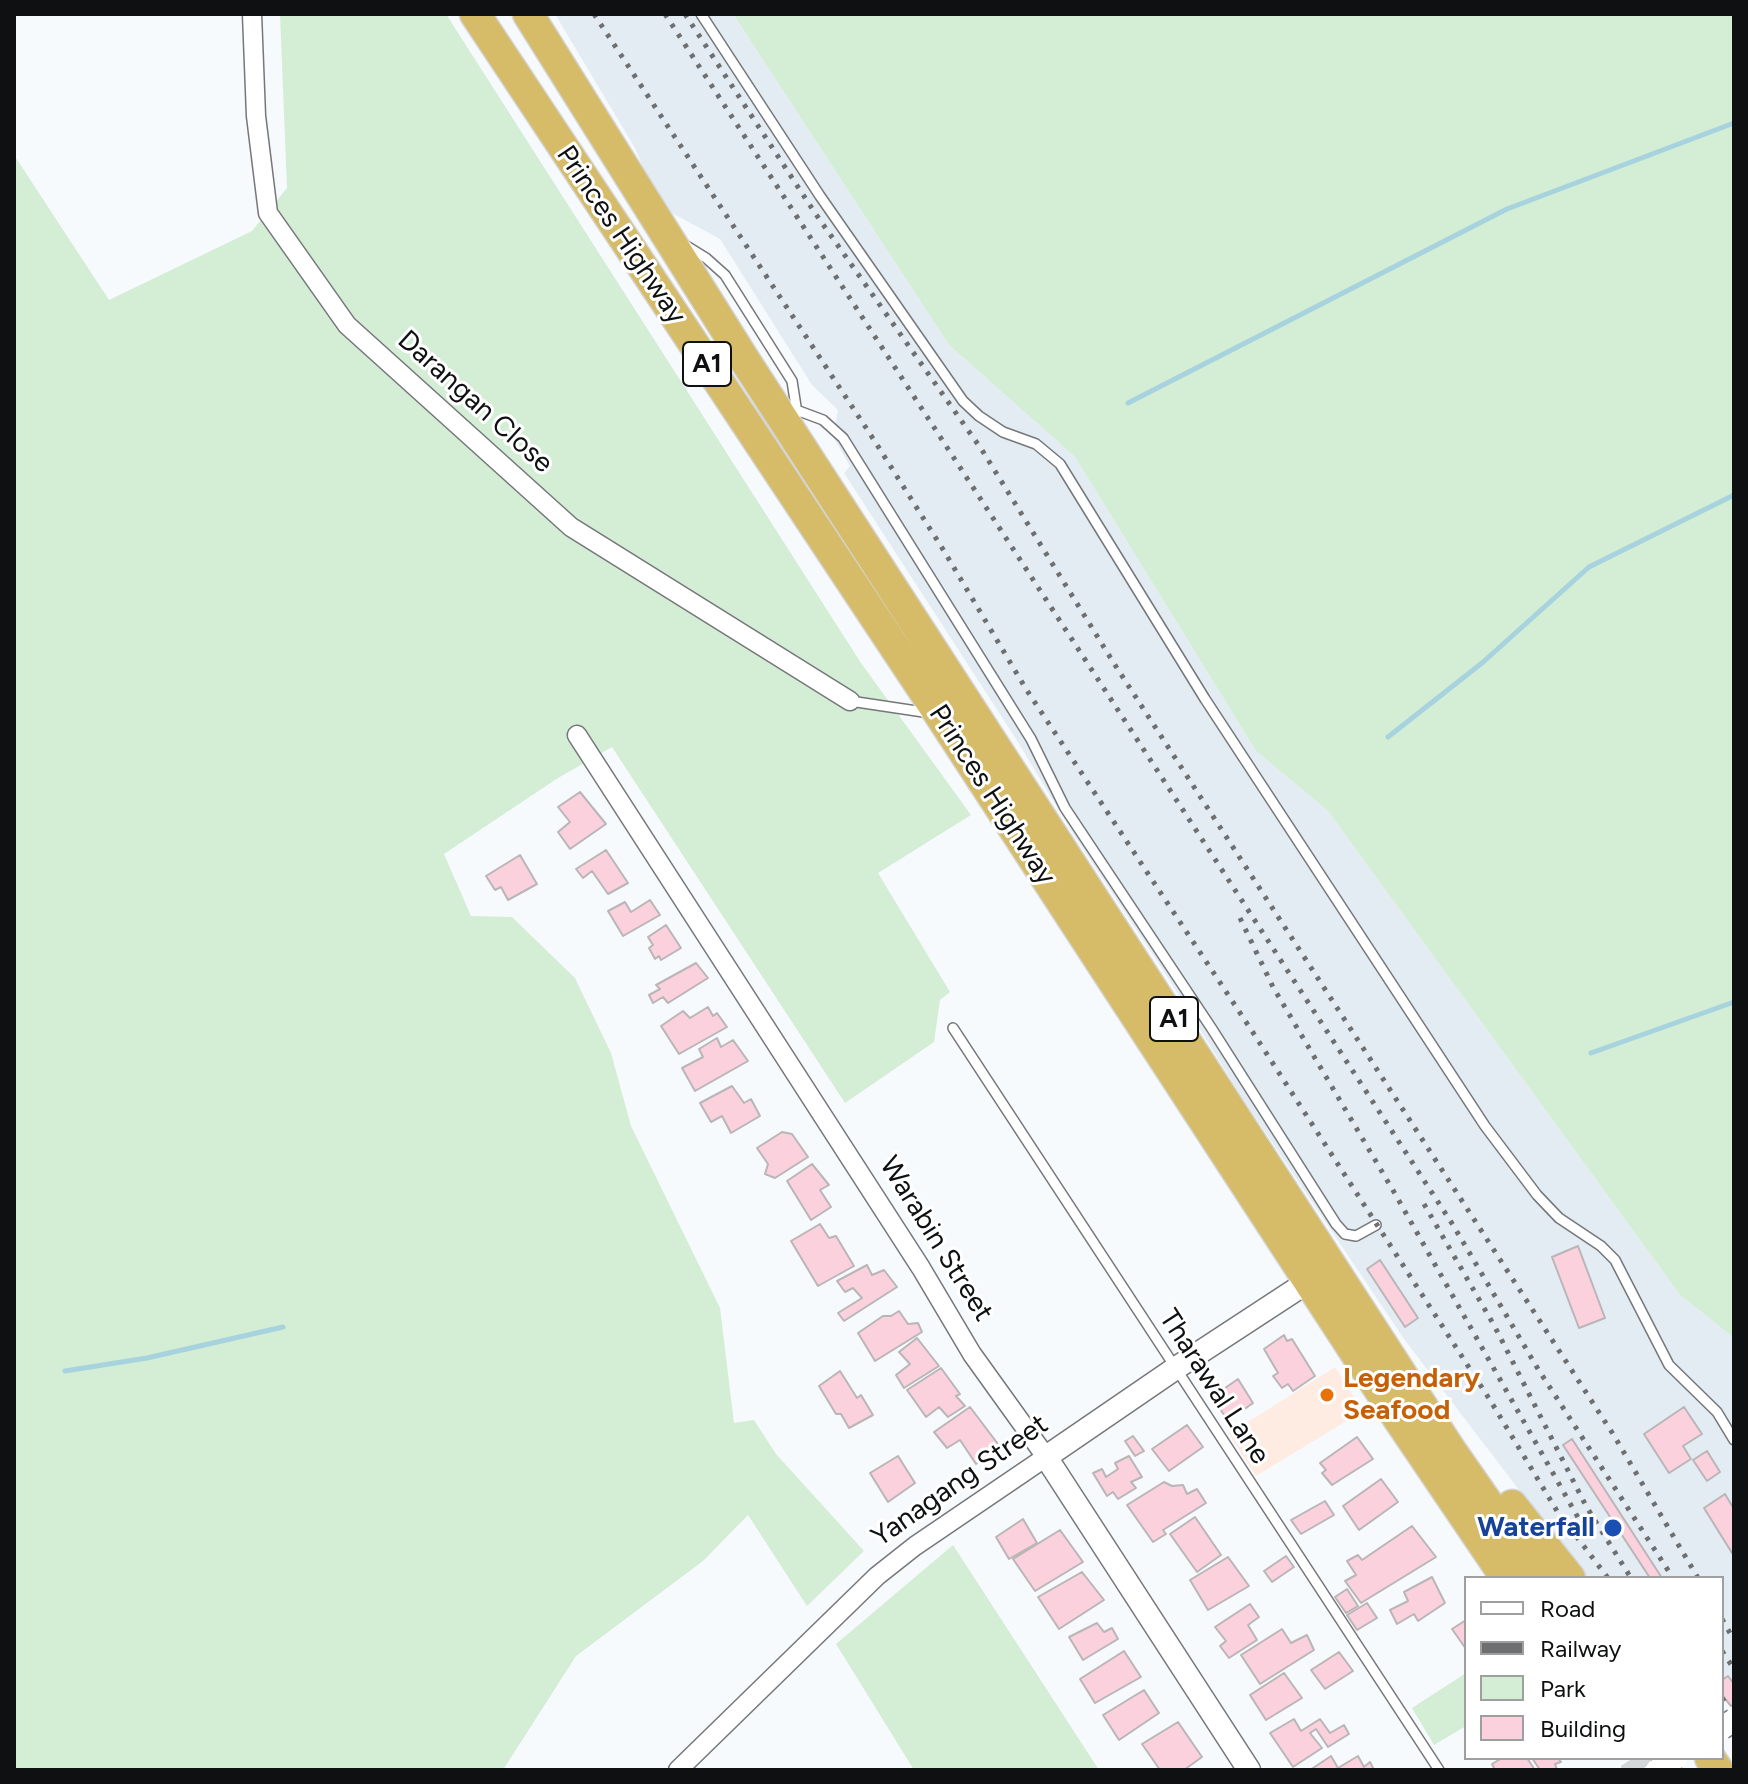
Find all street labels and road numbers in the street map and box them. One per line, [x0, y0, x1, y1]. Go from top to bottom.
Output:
street label: Princes Highway [549, 139, 693, 331]
street label: Darangan Close [391, 324, 559, 480]
road number: A1 [683, 342, 731, 386]
street label: Princes Highway [921, 699, 1063, 891]
road number: A1 [1150, 997, 1198, 1041]
street label: Warabin Street [872, 1151, 1000, 1327]
street label: Tharawal Lane [1152, 1303, 1276, 1471]
street label: Yanagang Street [865, 1408, 1055, 1554]

